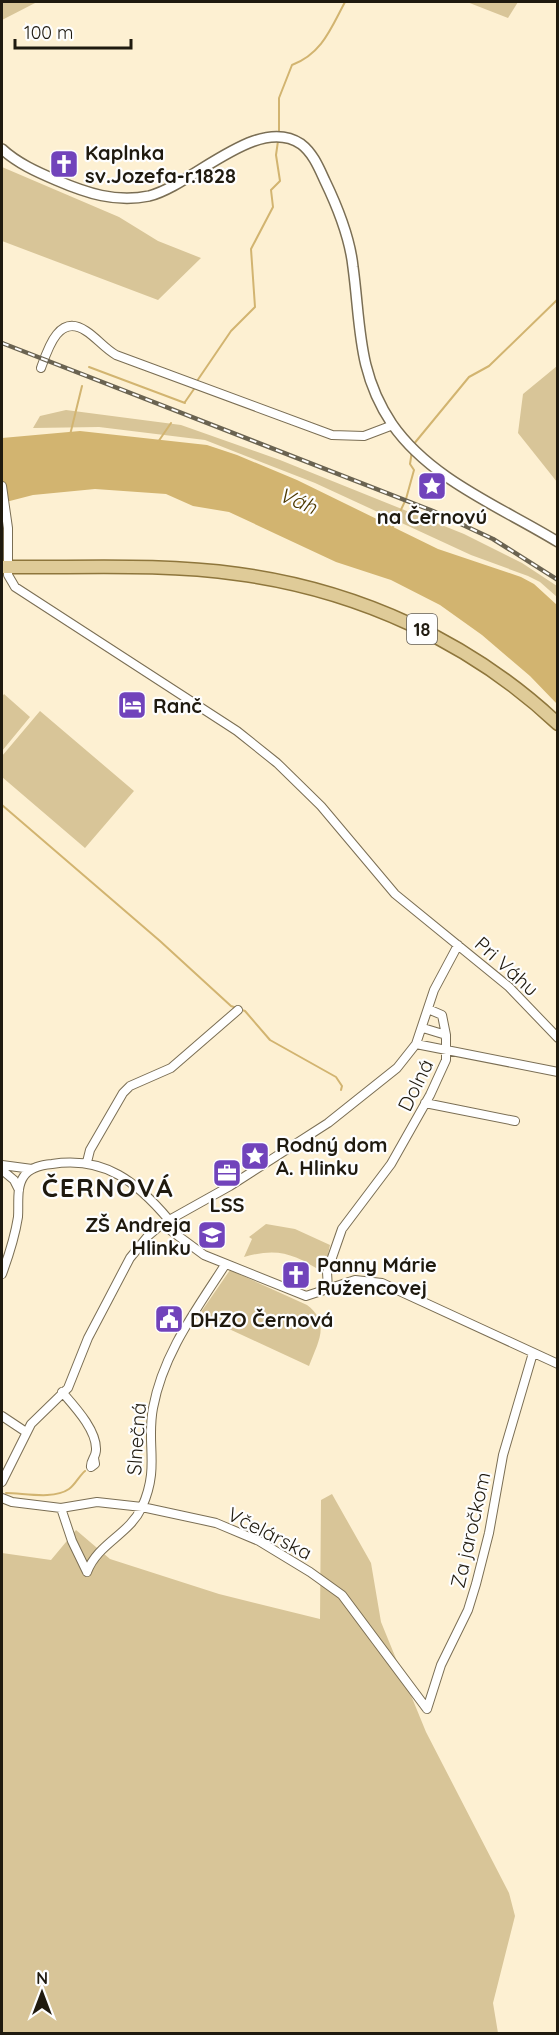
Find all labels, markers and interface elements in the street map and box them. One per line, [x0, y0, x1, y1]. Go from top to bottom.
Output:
scale bar [15, 12, 130, 50]
text: 100 m [24, 21, 73, 44]
place label: Kaplnka sv.Jozefa-r.1828 [85, 140, 236, 188]
church icon: Kaplnka sv.Jozefa-r.1828 [48, 148, 80, 180]
place icon: na Černovú [416, 470, 448, 502]
water label: Váh [275, 481, 322, 520]
place label: na Černovú [377, 504, 487, 529]
road number: 18 [407, 614, 437, 644]
hotel icon: Ranč [116, 689, 148, 721]
place label: Ranč [153, 693, 202, 718]
street label: Pri Váhu [470, 931, 544, 1001]
street label: Dolná [392, 1055, 438, 1115]
place label: Rodný dom A. Hlinku [276, 1132, 387, 1180]
place icon: Rodný dom A. Hlinku [239, 1140, 271, 1172]
office icon: LSS [211, 1157, 243, 1189]
district label: ČERNOVÁ [42, 1171, 174, 1204]
place label: LSS [209, 1192, 245, 1217]
place label: ZŠ Andreja Hlinku [85, 1212, 191, 1260]
school or university icon: ZŠ Andreja Hlinku [196, 1219, 228, 1251]
place label: Panny Márie Ružencovej [317, 1252, 437, 1300]
church icon: Panny Márie Ružencovej [280, 1259, 312, 1291]
public building icon: DHZO Černová [153, 1303, 185, 1335]
place label: DHZO Černová [190, 1307, 333, 1332]
street label: Slnečná [121, 1402, 151, 1476]
street label: Za jaročkom [445, 1470, 495, 1590]
street label: Včelárska [224, 1501, 316, 1565]
north arrow [12, 1963, 72, 2023]
text: N [36, 1968, 48, 1988]

